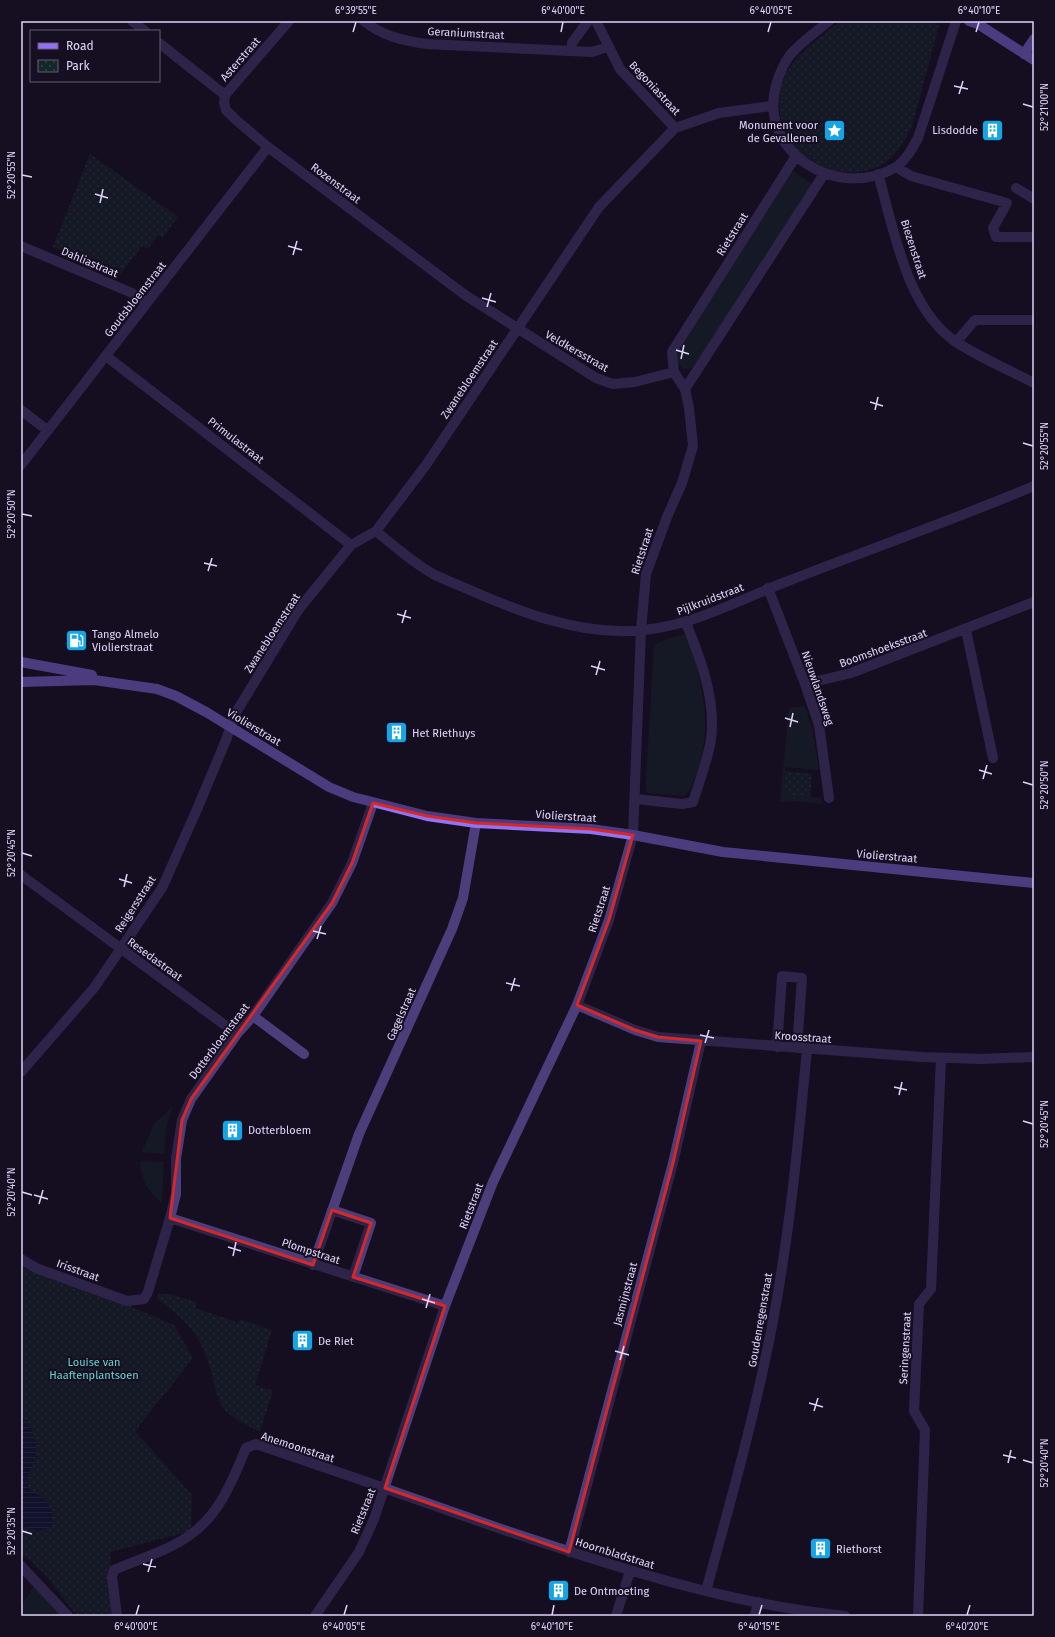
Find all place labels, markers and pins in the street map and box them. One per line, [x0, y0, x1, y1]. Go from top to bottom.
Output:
building icon: Lisdodde [980, 117, 1006, 143]
place icon: Monument voor de Gevallenen [821, 118, 847, 144]
place label: Monument voor de Gevallenen [739, 119, 819, 145]
place label: Lisdodde [932, 124, 978, 137]
fuel station icon: Tango Almelo Violierstraat [64, 627, 90, 653]
place label: Tango Almelo Violierstraat [92, 628, 159, 654]
building icon: Het Riethuys [383, 720, 409, 746]
place label: Het Riethuys [412, 727, 475, 740]
building icon: Dotterbloem [220, 1117, 246, 1143]
place label: Dotterbloem [248, 1124, 311, 1137]
building icon: De Riet [289, 1328, 315, 1354]
place label: De Riet [318, 1335, 354, 1348]
building icon: Riethorst [808, 1536, 834, 1562]
place label: Riethorst [836, 1543, 882, 1556]
building icon: De Ontmoeting [545, 1578, 571, 1604]
place label: De Ontmoeting [574, 1585, 649, 1598]

